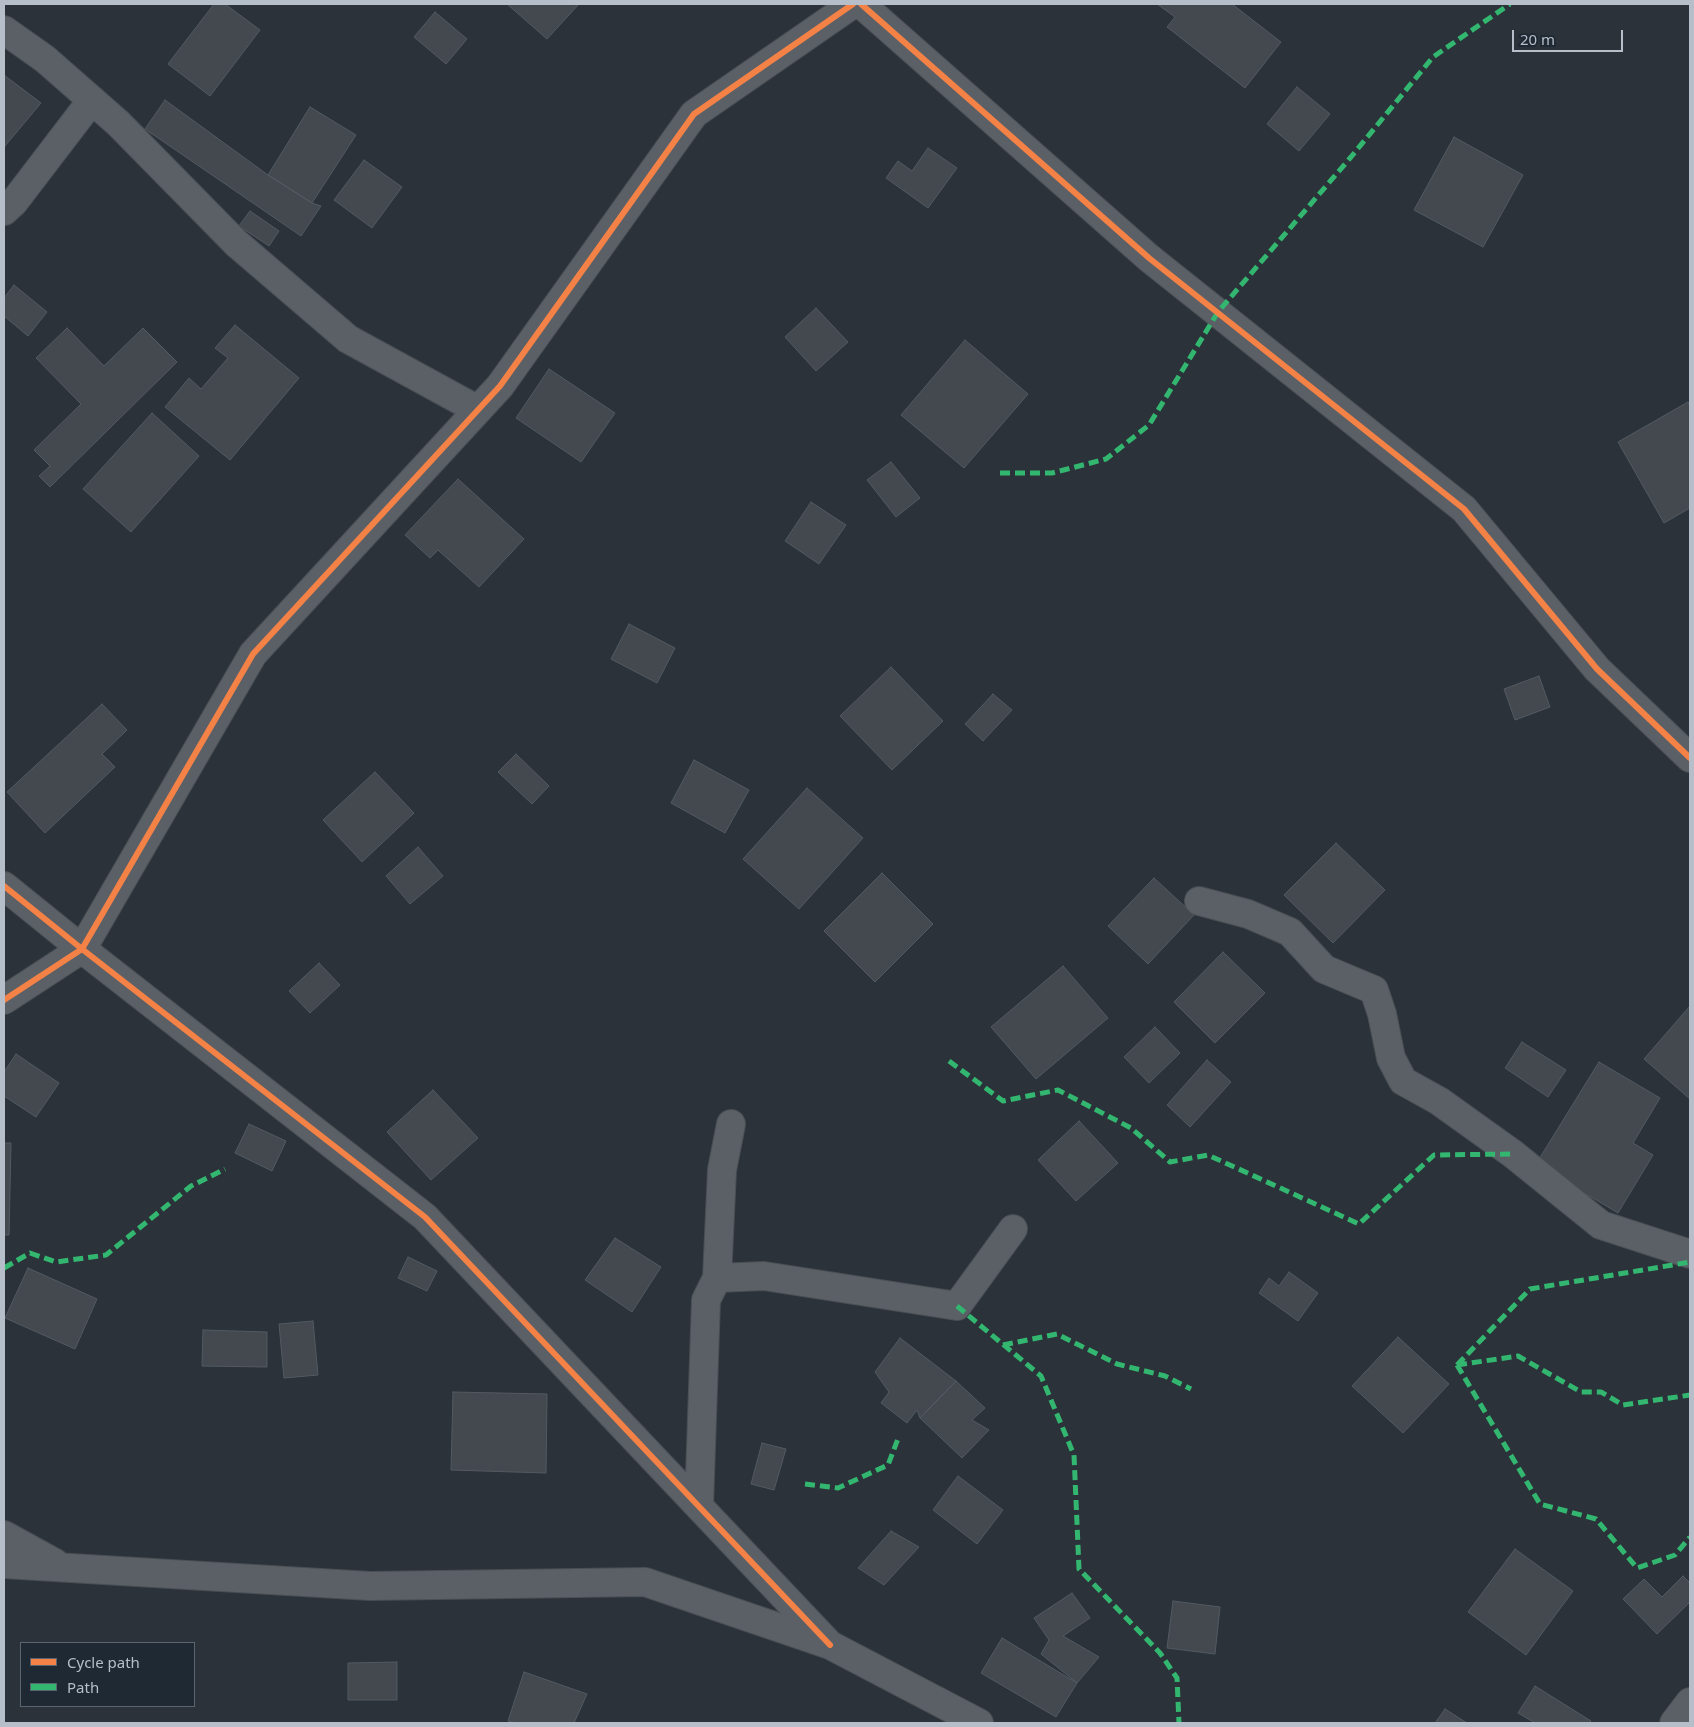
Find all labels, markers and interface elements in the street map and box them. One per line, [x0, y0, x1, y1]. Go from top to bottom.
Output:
scale bar [1514, 20, 1625, 52]
text: 20 m [1520, 29, 1555, 49]
legend [20, 1642, 195, 1707]
text: Cycle path [67, 1652, 140, 1672]
text: Path [67, 1677, 99, 1697]

